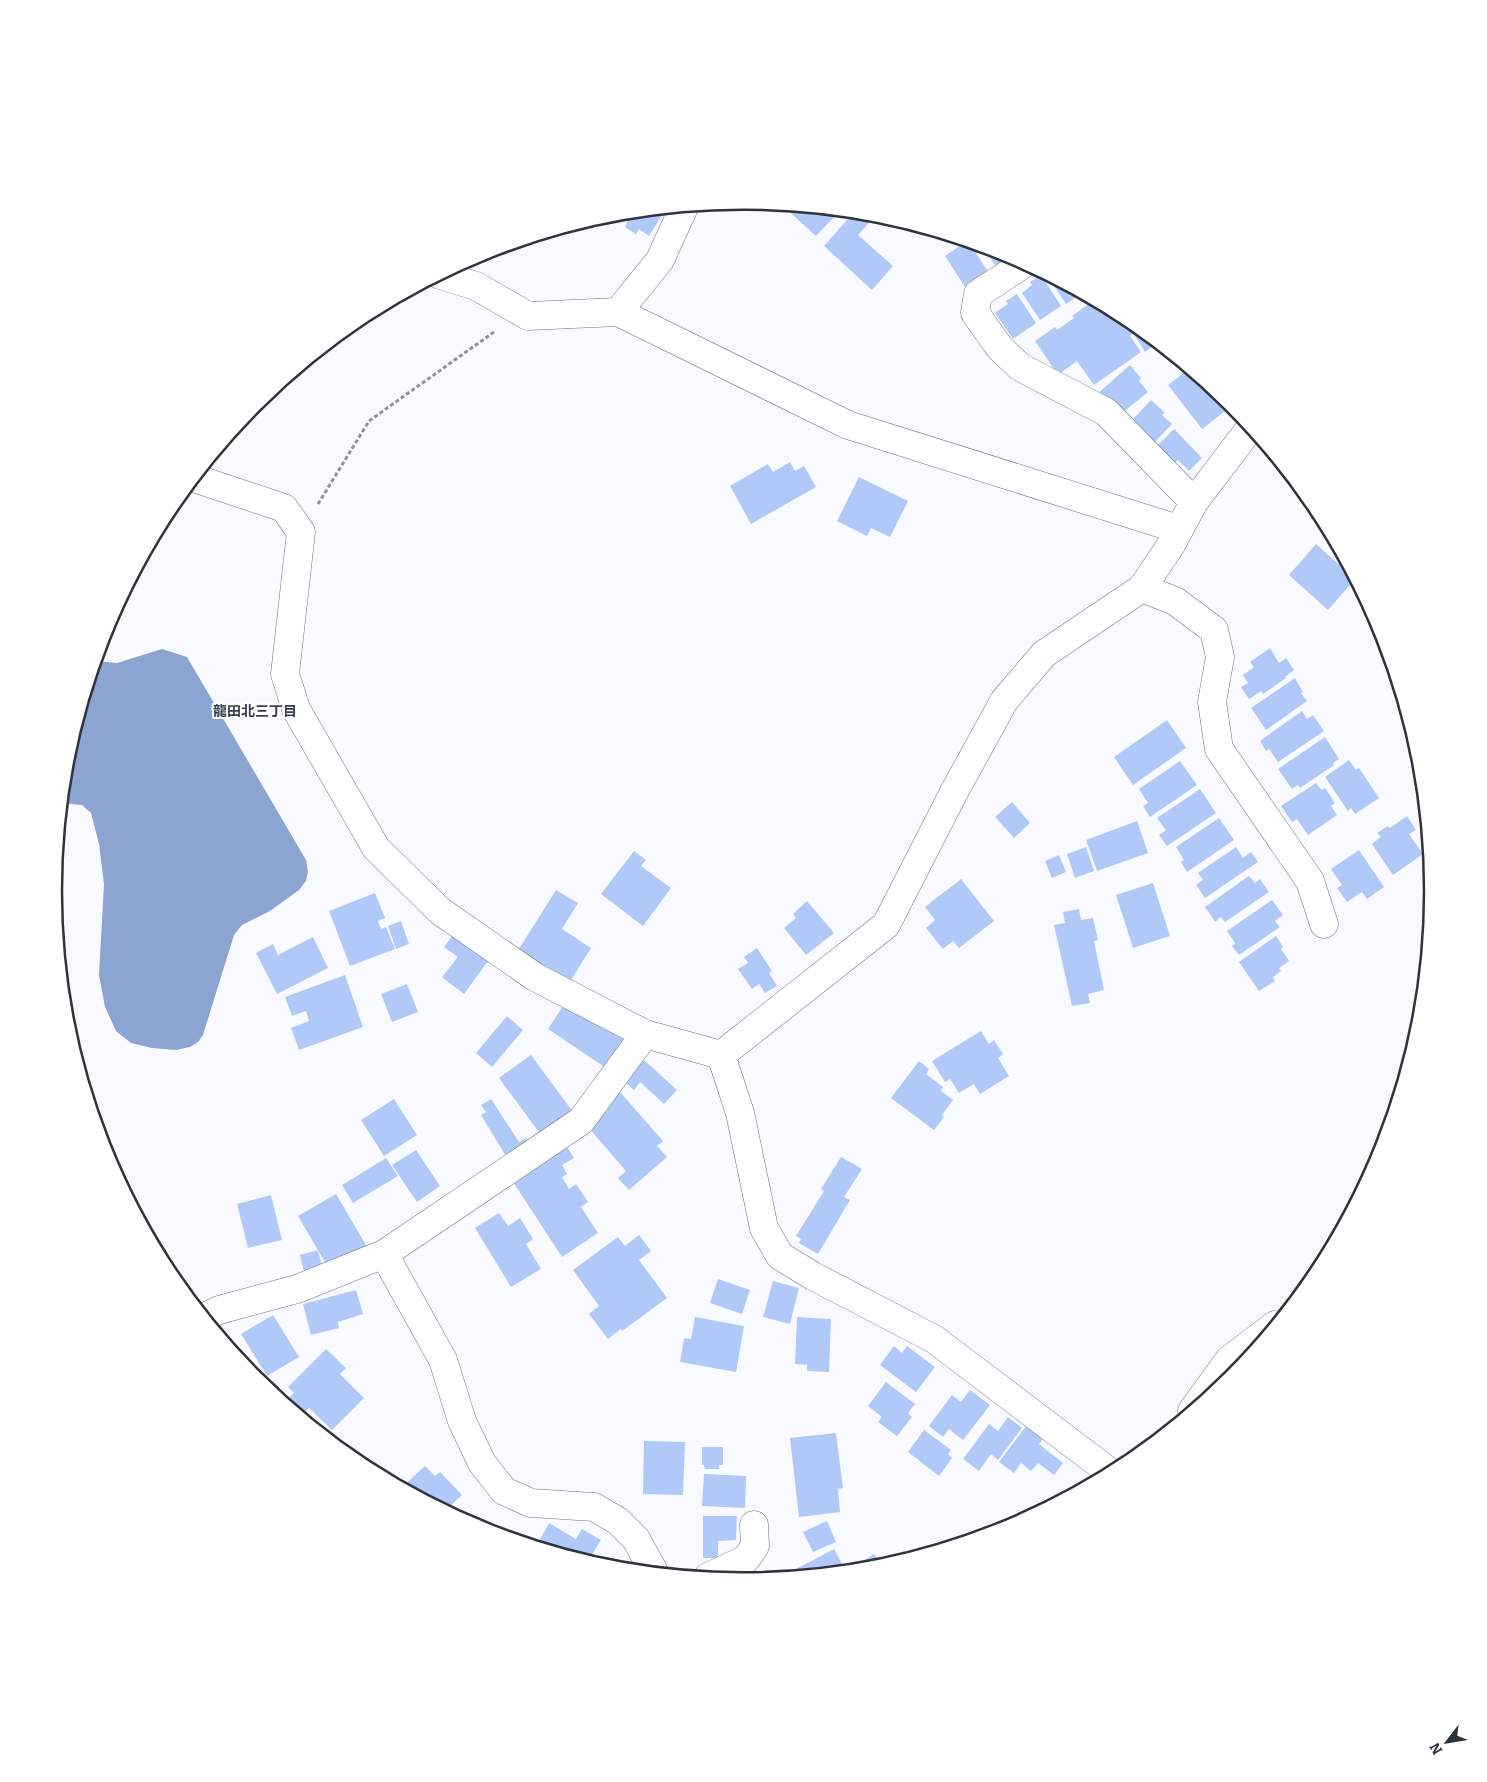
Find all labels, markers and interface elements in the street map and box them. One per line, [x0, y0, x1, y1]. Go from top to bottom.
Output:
district label: 龍田北三丁目 [213, 703, 297, 720]
north arrow [1422, 1717, 1472, 1767]
text: N [1426, 1739, 1446, 1757]

